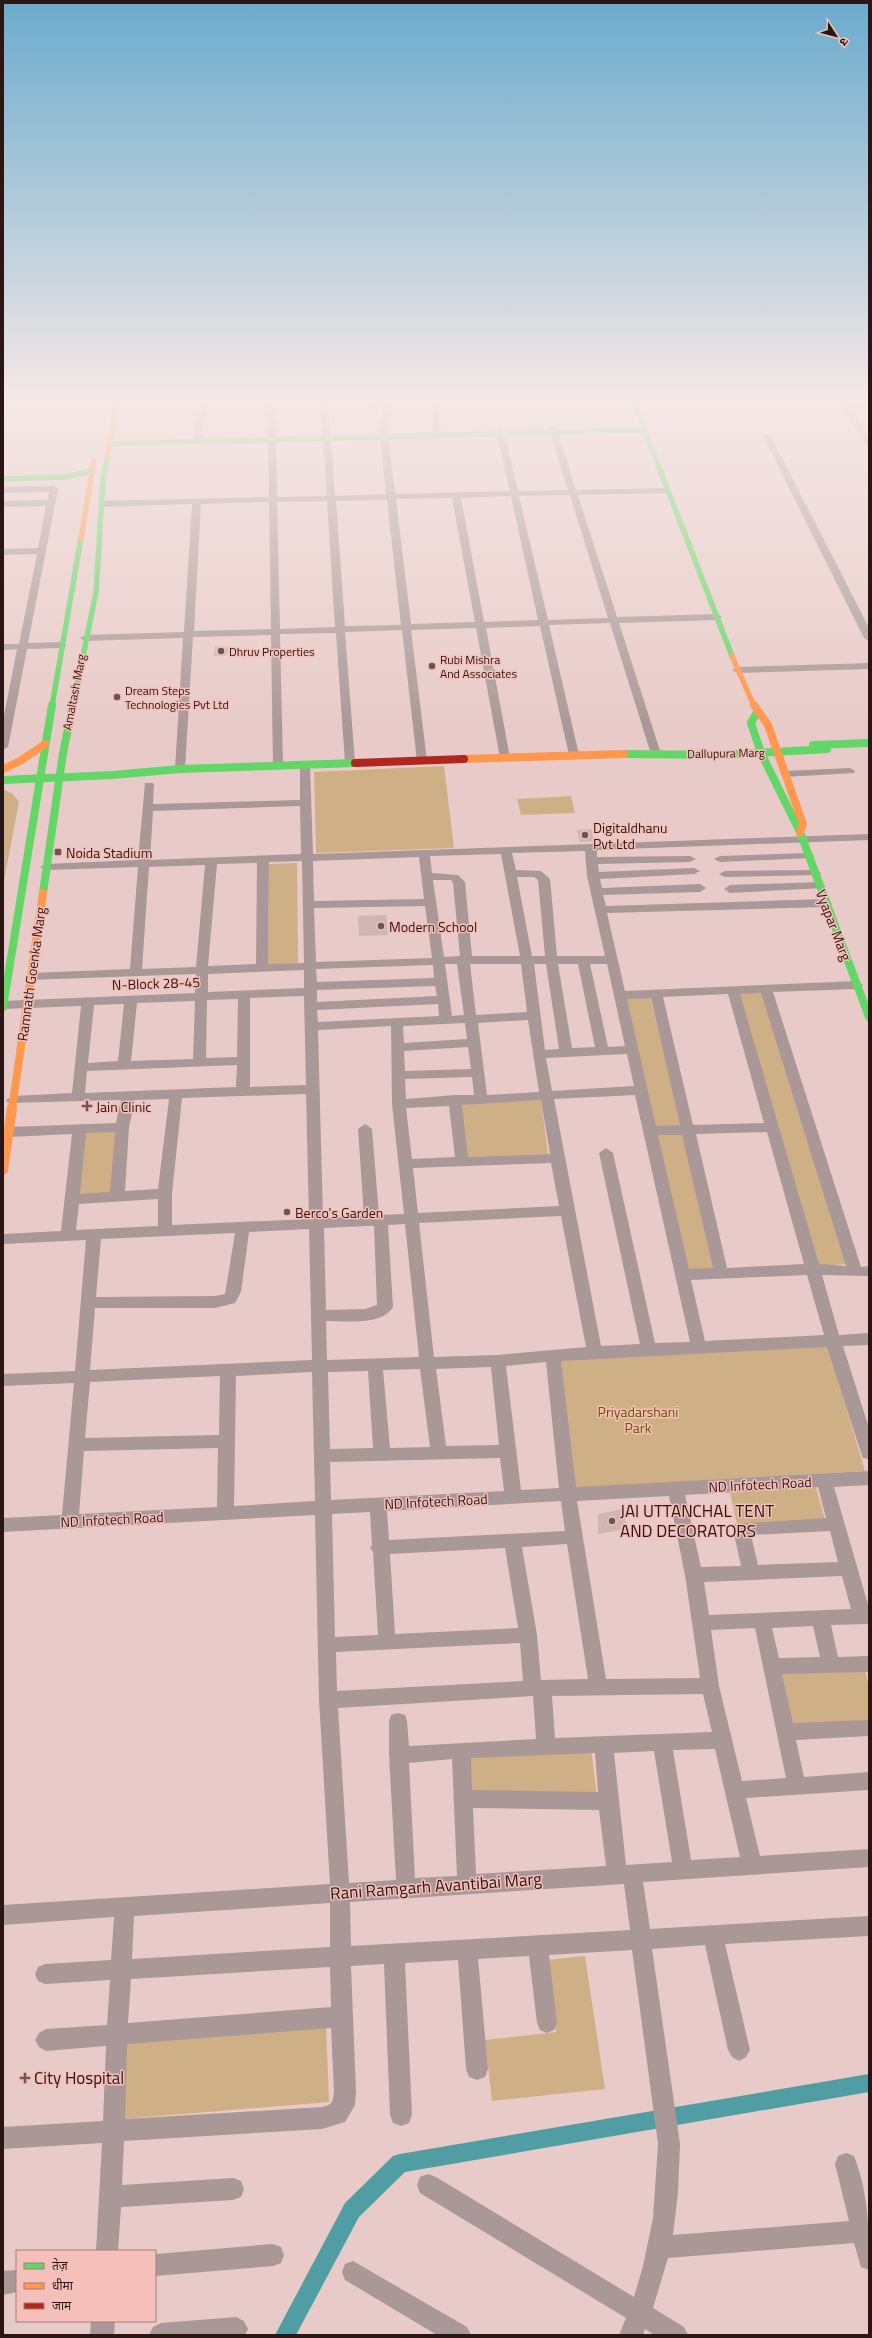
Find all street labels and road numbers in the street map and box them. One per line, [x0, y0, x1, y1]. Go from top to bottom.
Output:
street label: Amaltash Marg [57, 652, 91, 732]
street label: Dallupura Marg [687, 743, 765, 763]
street label: Vyapar Marg [811, 886, 857, 964]
street label: Ramnath Goenka Marg [11, 905, 51, 1043]
street label: N-Block 28-45 [112, 971, 201, 995]
street label: ND Infotech Road [708, 1471, 812, 1497]
street label: ND Infotech Road [384, 1488, 488, 1514]
street label: ND Infotech Road [60, 1506, 164, 1532]
street label: Rani Ramgarh Avantibai Marg [329, 1866, 543, 1906]

